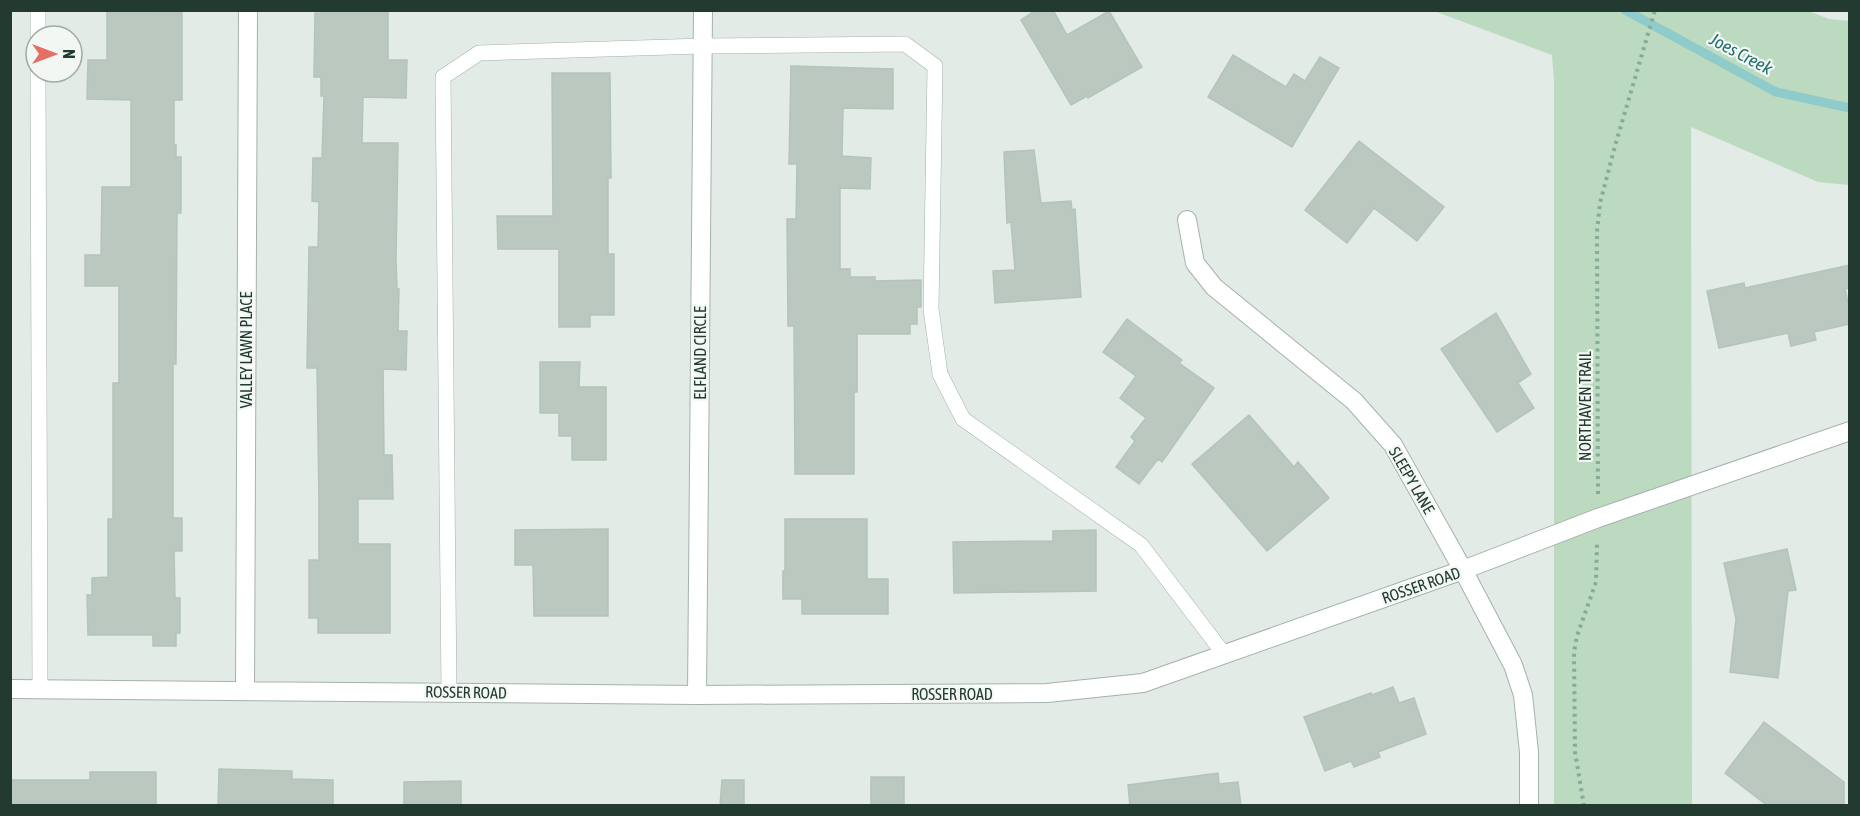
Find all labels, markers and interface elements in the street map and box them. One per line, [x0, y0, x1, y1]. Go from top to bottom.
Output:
north arrow [24, 24, 84, 84]
water label: Joes Creek [1705, 28, 1777, 79]
text: N [60, 49, 78, 59]
street label: VALLEY LAWN PLACE [237, 291, 255, 408]
street label: ELFLAND CIRCLE [691, 306, 709, 400]
street label: NORTHAVEN TRAIL [1576, 350, 1594, 461]
street label: SLEEPY LANE [1386, 443, 1438, 517]
street label: ROSSER ROAD [1379, 563, 1463, 607]
street label: ROSSER ROAD [425, 682, 507, 702]
street label: ROSSER ROAD [911, 685, 993, 703]

